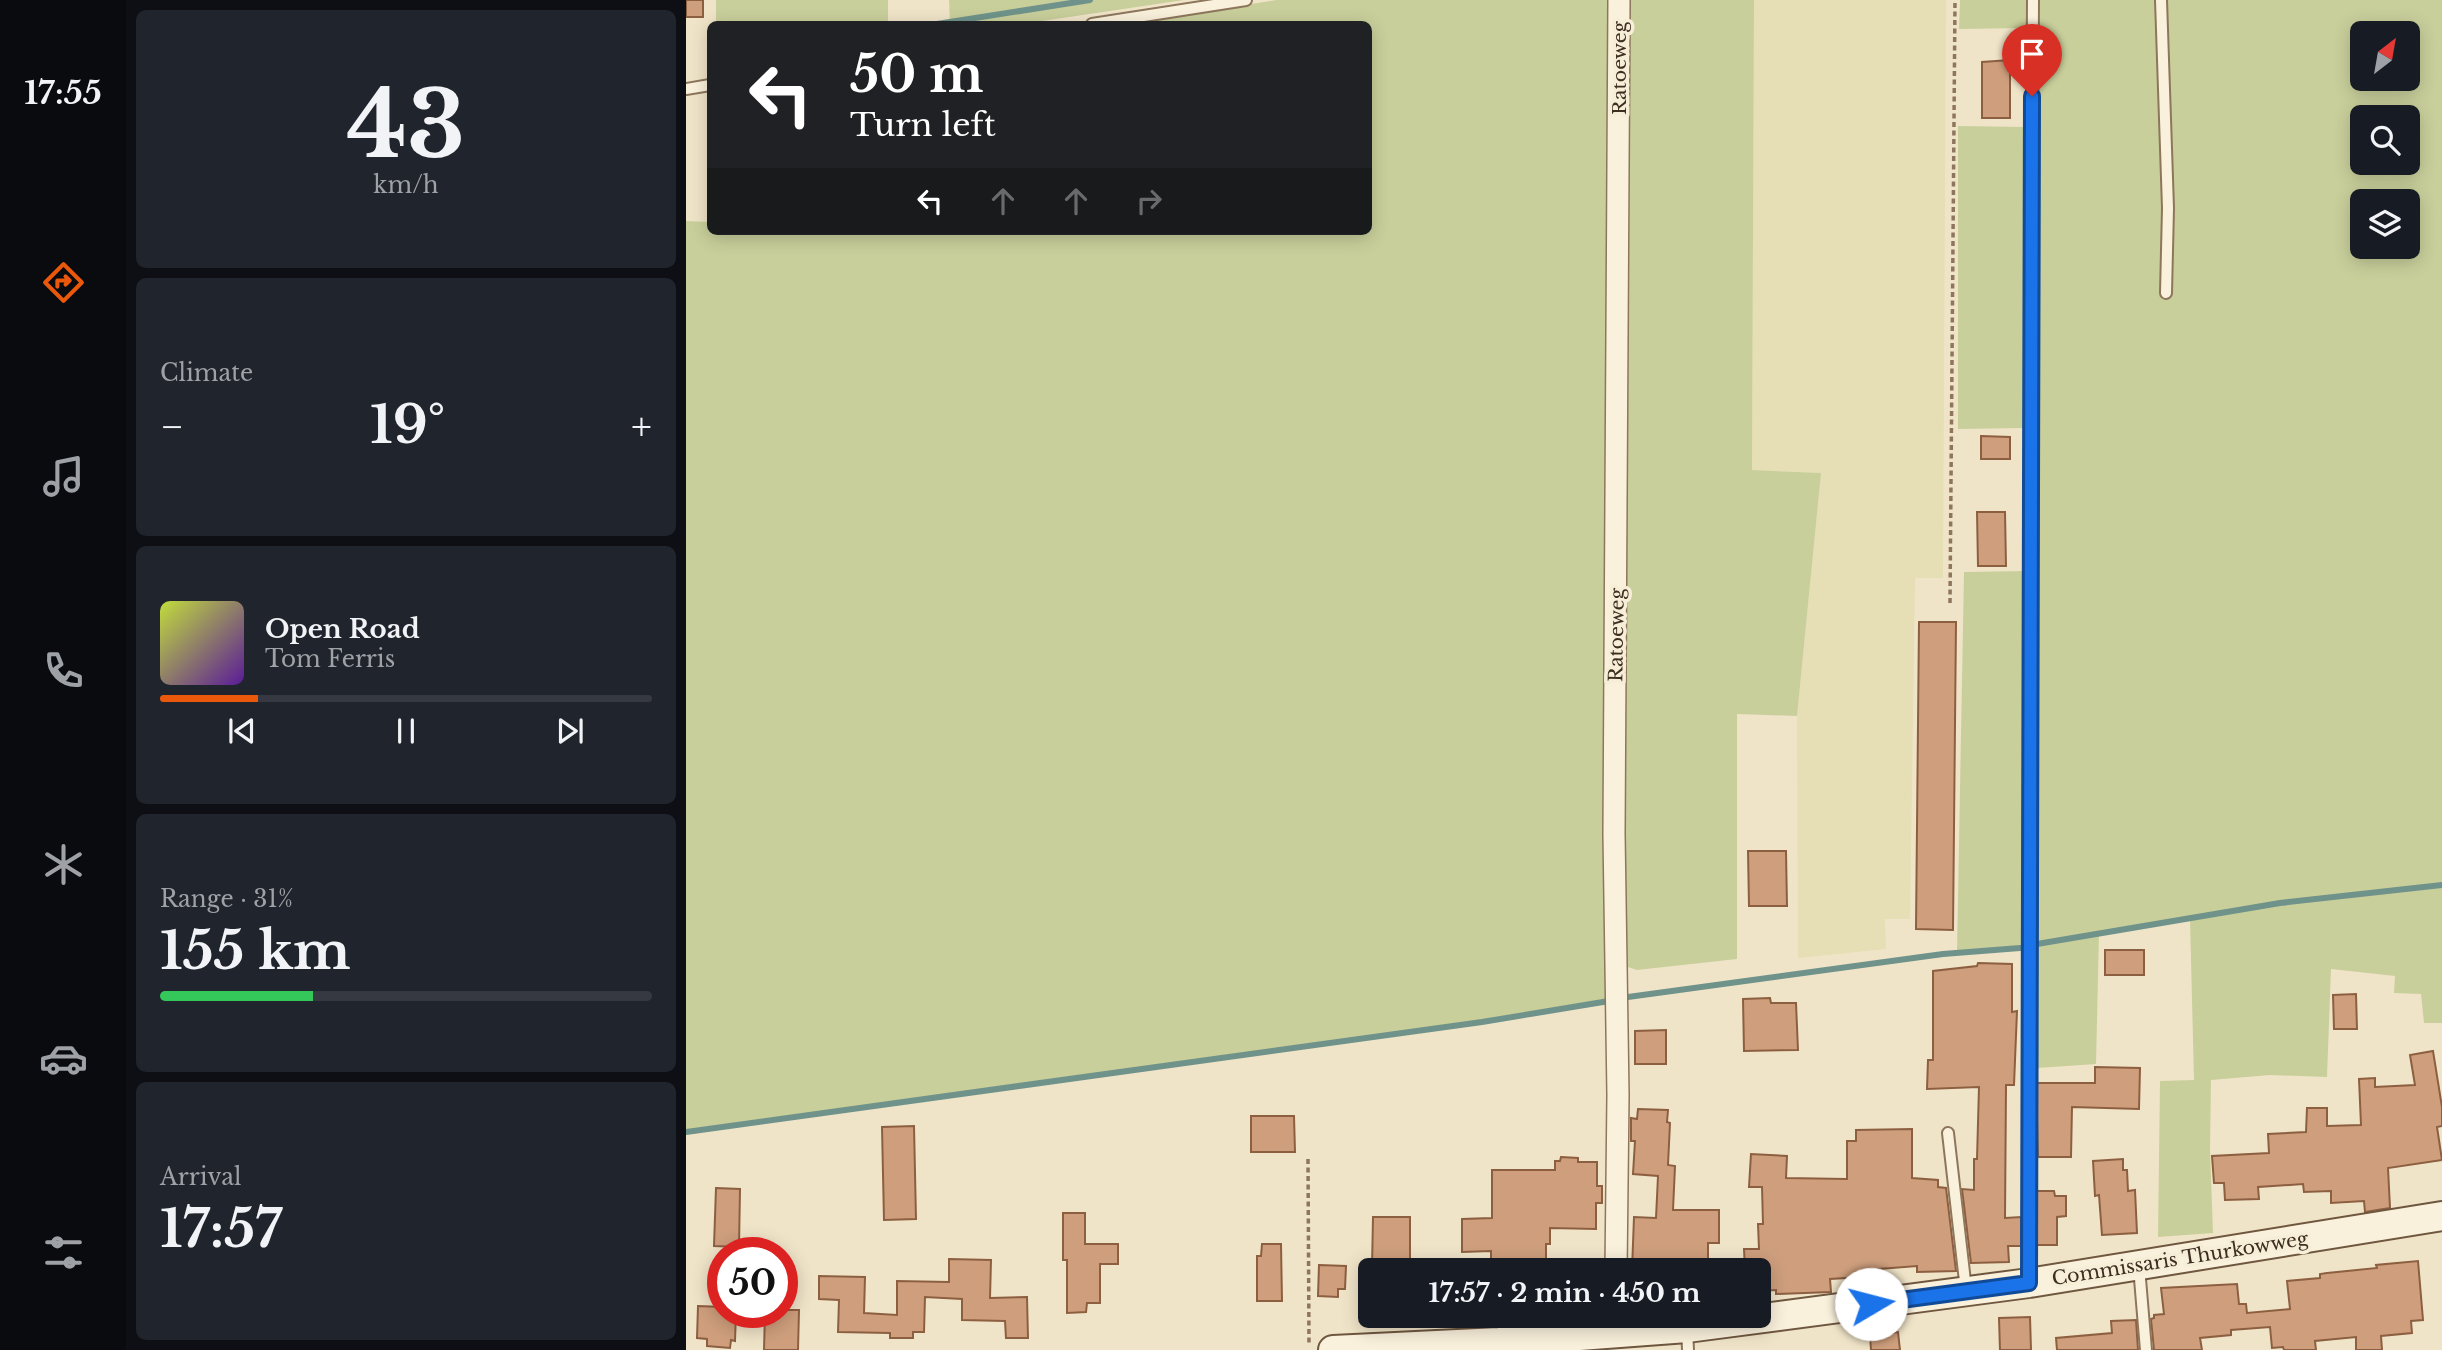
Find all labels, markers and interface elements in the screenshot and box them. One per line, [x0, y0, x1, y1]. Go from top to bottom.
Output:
street label: Ratoeweg [1608, 20, 1631, 115]
north arrow [2350, 21, 2420, 91]
map controls [2350, 21, 2420, 259]
pin [2002, 24, 2062, 96]
icon: arrive [2013, 35, 2051, 73]
text: 50 m [850, 44, 983, 105]
icon: left [735, 49, 826, 140]
text: 43 [347, 69, 465, 182]
text: 17:55 [24, 73, 102, 113]
text: Turn left [850, 105, 996, 145]
button: search [2350, 105, 2420, 175]
text: km/h [373, 171, 439, 199]
icon: left [911, 182, 949, 220]
icon: ahead [984, 182, 1022, 220]
icon: ahead [1057, 182, 1095, 220]
icon: right [1130, 182, 1168, 220]
button: layers [2350, 189, 2420, 259]
icon: directions [39, 258, 88, 307]
text: Climate [160, 359, 253, 387]
text: 19° [370, 393, 445, 457]
text: − [160, 403, 184, 450]
text: + [631, 403, 652, 450]
icon: music [39, 452, 88, 501]
street label: Ratoeweg [1604, 587, 1629, 682]
text: Open Road [265, 613, 420, 645]
text: Tom Ferris [265, 645, 395, 673]
icon: phone [39, 646, 88, 695]
icon: previous [223, 712, 261, 750]
icon: pause [387, 712, 425, 750]
icon: next [551, 712, 589, 750]
icon: climate [39, 840, 88, 889]
text: Range · 31% [160, 885, 293, 913]
text: 155 km [160, 919, 350, 983]
icon: car [39, 1034, 88, 1083]
text: Arrival [160, 1163, 241, 1191]
text: 17:57 [160, 1197, 282, 1261]
street label: Commissaris Thurkowweg [2050, 1227, 2311, 1290]
icon: filters [39, 1228, 88, 1277]
speed limit sign: 50 [707, 1237, 798, 1328]
position arrow [1834, 1267, 1908, 1341]
text: 17:57 · 2 min · 450 m [1428, 1277, 1701, 1309]

